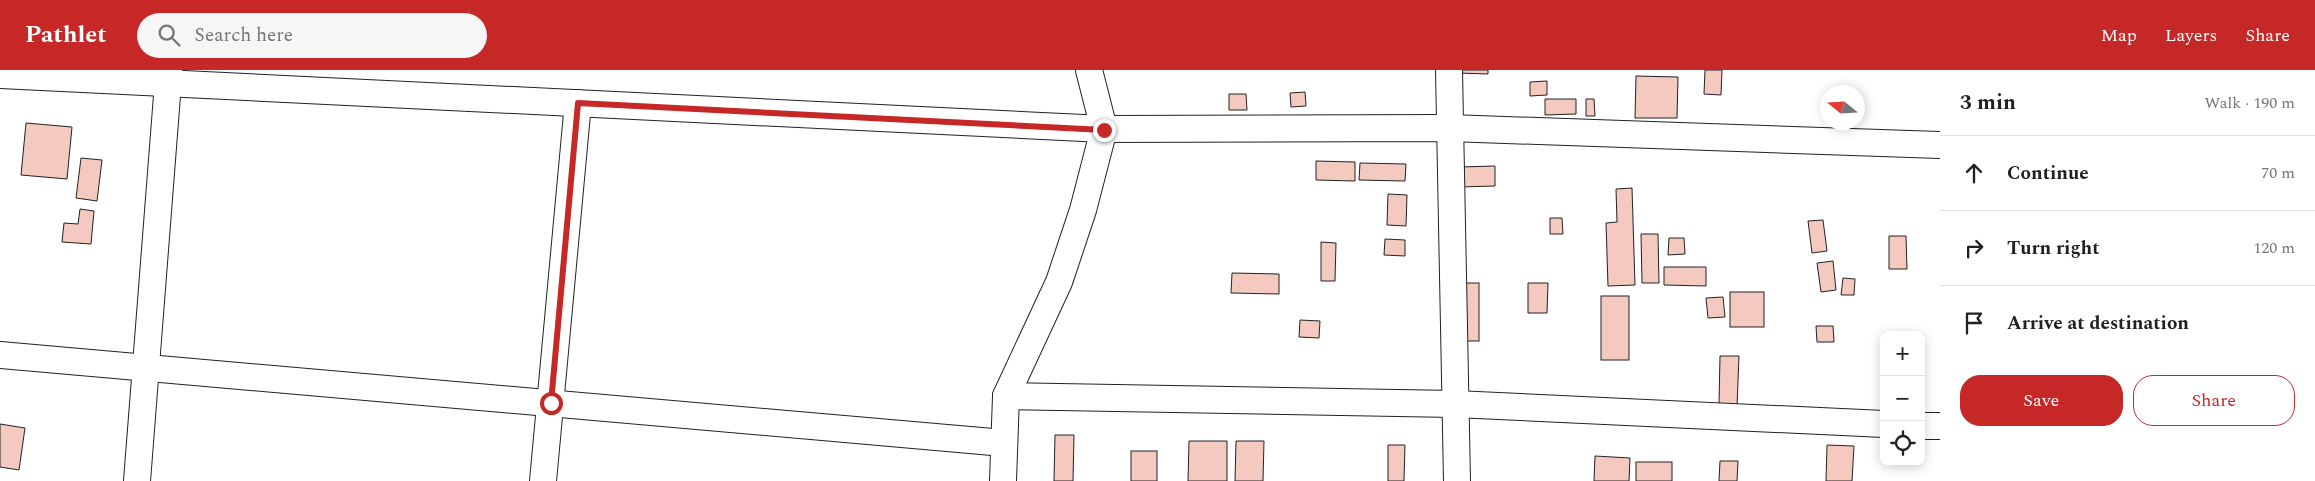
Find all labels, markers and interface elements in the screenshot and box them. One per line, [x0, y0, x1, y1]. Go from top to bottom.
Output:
search box [137, 13, 487, 58]
text: Pathlet [25, 17, 107, 53]
icon: search [155, 21, 183, 49]
text: Search here [195, 21, 293, 50]
text: Map [2101, 22, 2137, 49]
text: Layers [2165, 22, 2217, 49]
text: Share [2245, 22, 2290, 49]
north arrow [1820, 85, 1865, 130]
text: 3 min [1960, 87, 2016, 119]
text: Walk · 190 m [2204, 91, 2295, 115]
route end [1093, 119, 1116, 142]
icon: ahead [1960, 159, 1988, 187]
text: Continue [2007, 159, 2089, 188]
text: 70 m [2261, 161, 2295, 185]
icon: right [1960, 234, 1988, 262]
text: Turn right [2007, 234, 2100, 263]
text: 120 m [2253, 236, 2295, 260]
icon: arrive [1960, 309, 1988, 337]
text: Arrive at destination [2007, 309, 2189, 338]
map controls [1880, 331, 1925, 466]
button: + [1880, 331, 1925, 376]
button: Save [1960, 375, 2123, 426]
button: Share [2133, 375, 2295, 426]
button: − [1880, 376, 1925, 421]
route start [540, 392, 563, 415]
button: locate [1880, 421, 1925, 466]

